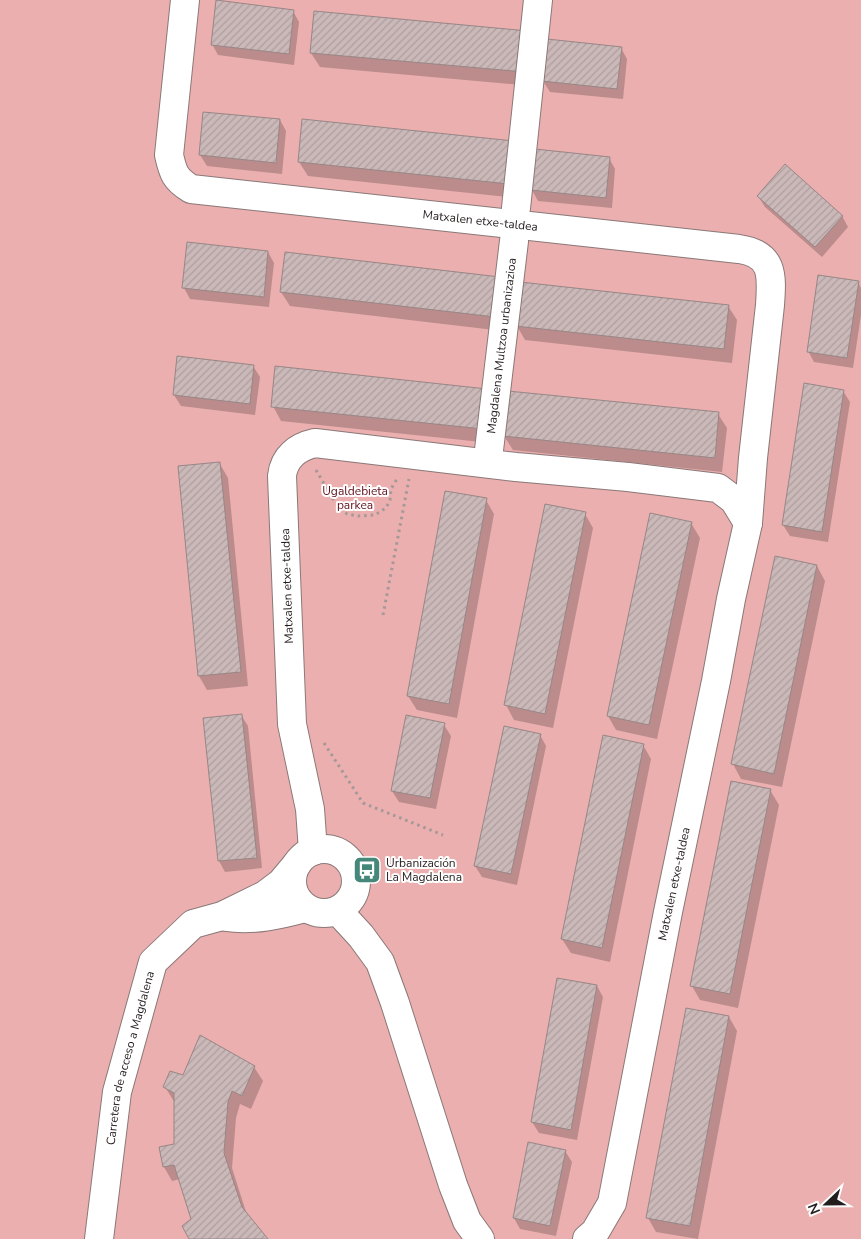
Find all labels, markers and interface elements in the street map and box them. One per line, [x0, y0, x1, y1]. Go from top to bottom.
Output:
street label: Matxalen etxe-taldea [422, 206, 539, 235]
street label: Magdalena Multzoa urbanizazioa [483, 257, 520, 434]
park label: Ugaldebieta parkea [322, 483, 388, 513]
street label: Matxalen etxe-taldea [277, 528, 297, 644]
street label: Matxalen etxe-taldea [654, 826, 694, 942]
bus stop icon: Urbanización La Magdalena [352, 855, 382, 885]
place label: Urbanización La Magdalena [386, 855, 462, 885]
street label: Carretera de acceso a Magdalena [103, 969, 158, 1146]
north arrow [801, 1179, 851, 1229]
text: N [804, 1200, 825, 1217]

